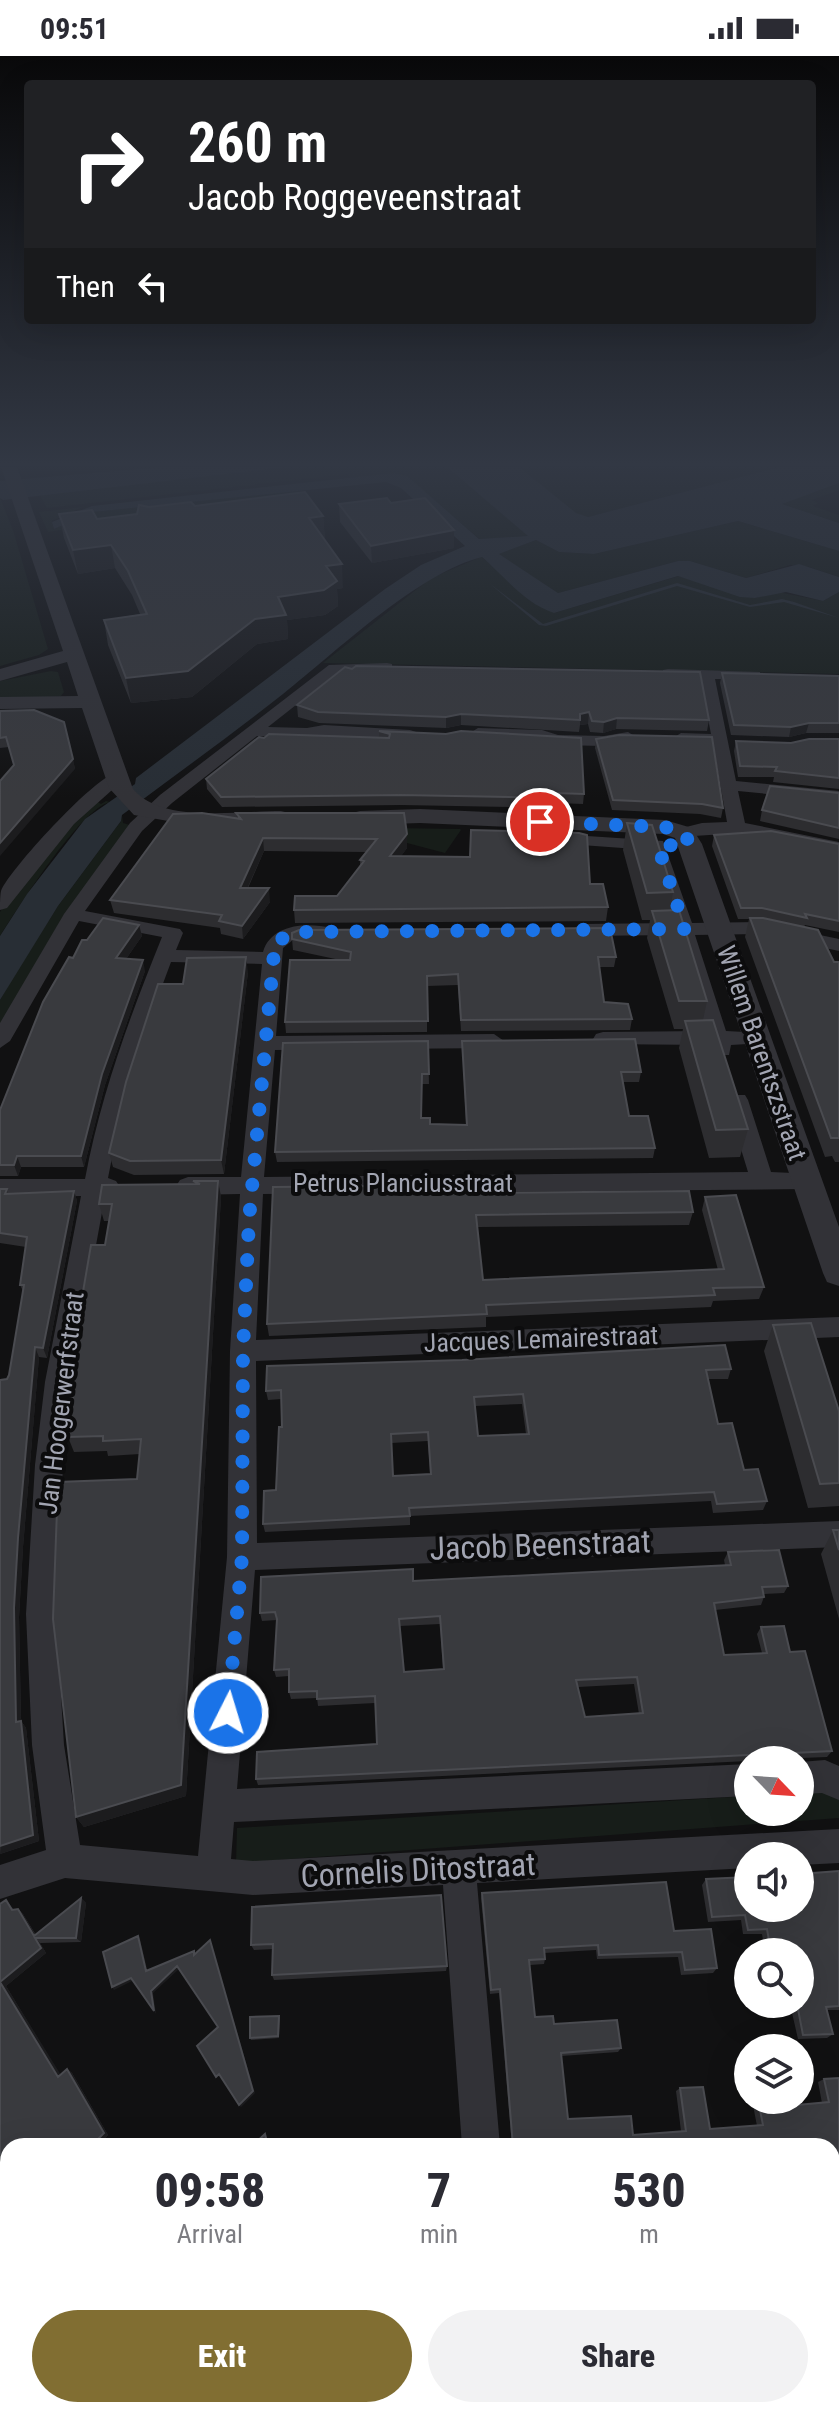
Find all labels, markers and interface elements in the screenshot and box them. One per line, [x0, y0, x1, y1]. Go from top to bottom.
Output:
text: 09:51 [40, 11, 109, 46]
text: 260 m [188, 110, 327, 176]
icon: right [56, 112, 160, 216]
text: Jacob Roggeveenstraat [188, 177, 522, 219]
icon: left [131, 264, 175, 308]
text: Then [56, 269, 115, 304]
pin [506, 788, 574, 856]
icon: arrive [518, 800, 562, 844]
street label: Willem Barentszstraat [711, 942, 813, 1164]
street label: Petrus Planciusstraat [293, 1168, 513, 1198]
street label: Jan Hoogerwerfstraat [32, 1290, 90, 1516]
street label: Jacques Lemairestraat [423, 1320, 659, 1358]
street label: Jacob Beenstraat [429, 1522, 651, 1568]
position arrow [186, 1671, 270, 1755]
north arrow [734, 1746, 814, 1826]
map controls [734, 1746, 814, 2114]
button: sound [734, 1842, 814, 1922]
street label: Cornelis Ditostraat [300, 1845, 536, 1895]
button: search [734, 1938, 814, 2018]
button: layers [734, 2034, 814, 2114]
text: 09:58 [154, 2162, 266, 2219]
text: 7 [427, 2162, 451, 2219]
text: 530 [612, 2162, 686, 2219]
text: Arrival [177, 2219, 243, 2249]
text: min [420, 2219, 458, 2249]
text: m [639, 2219, 659, 2249]
button: Exit [32, 2310, 412, 2402]
button: Share [428, 2310, 808, 2402]

